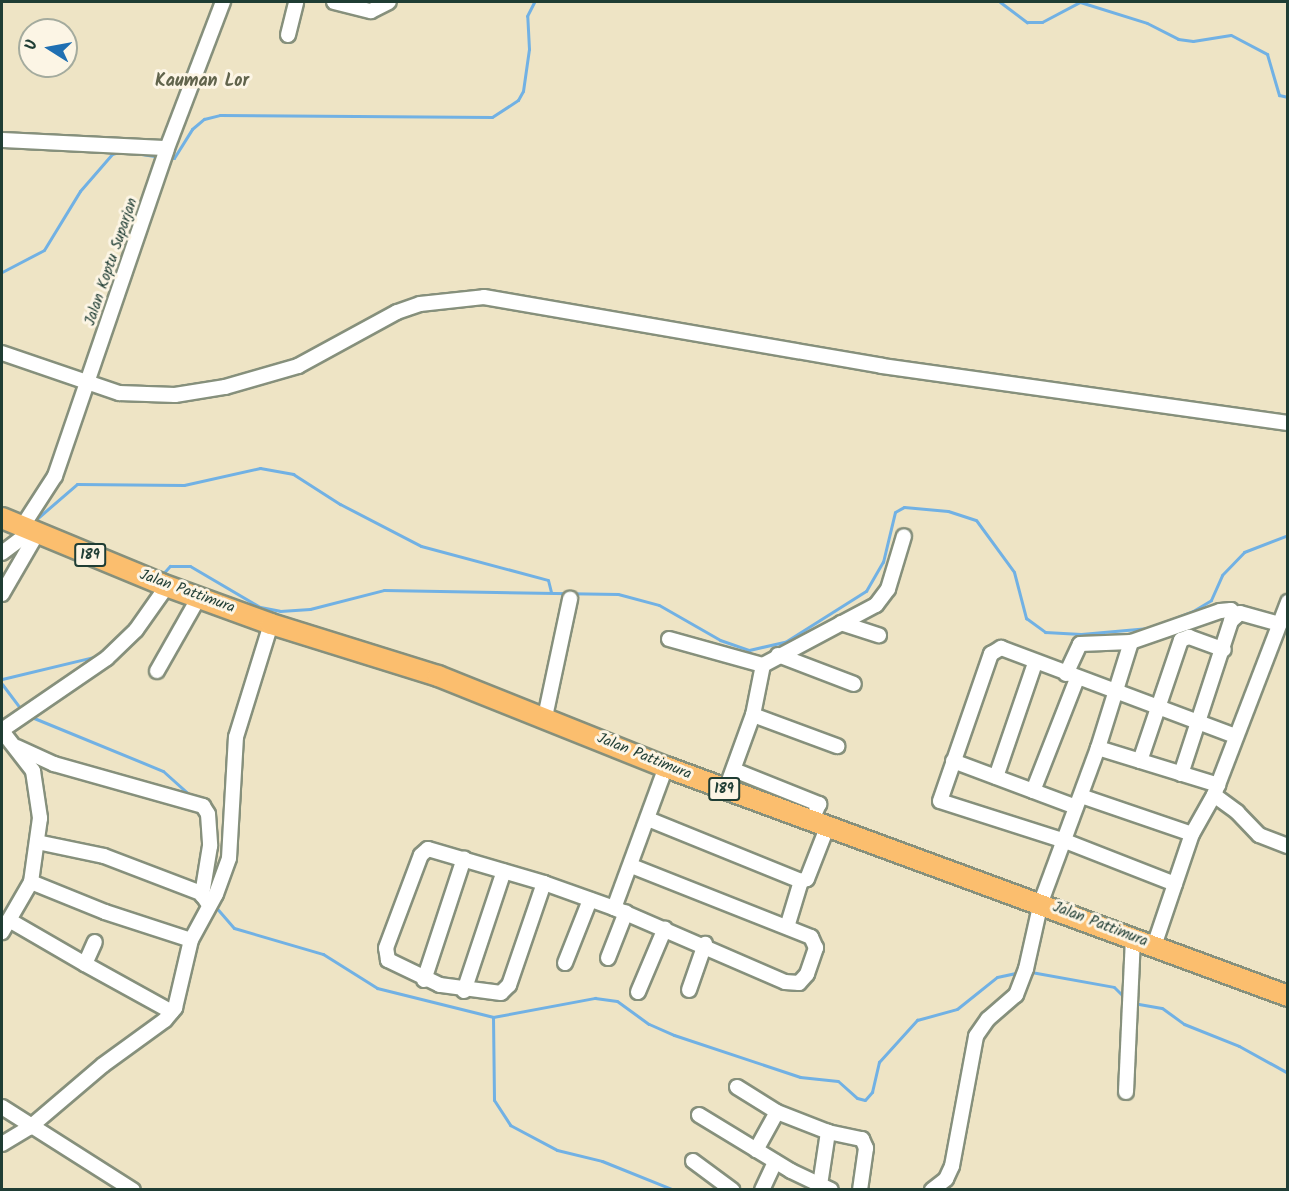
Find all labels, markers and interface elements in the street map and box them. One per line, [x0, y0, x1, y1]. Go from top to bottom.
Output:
north arrow [18, 18, 78, 78]
text: U [19, 38, 45, 52]
district label: Kauman Lor [155, 71, 249, 93]
street label: Jalan Koptu Suparjan [82, 196, 142, 328]
road number: 189 [74, 544, 106, 566]
street label: Jalan Pattimura [137, 566, 237, 618]
street label: Jalan Pattimura [594, 730, 694, 784]
road number: 189 [708, 778, 740, 800]
street label: Jalan Pattimura [1050, 899, 1150, 951]

